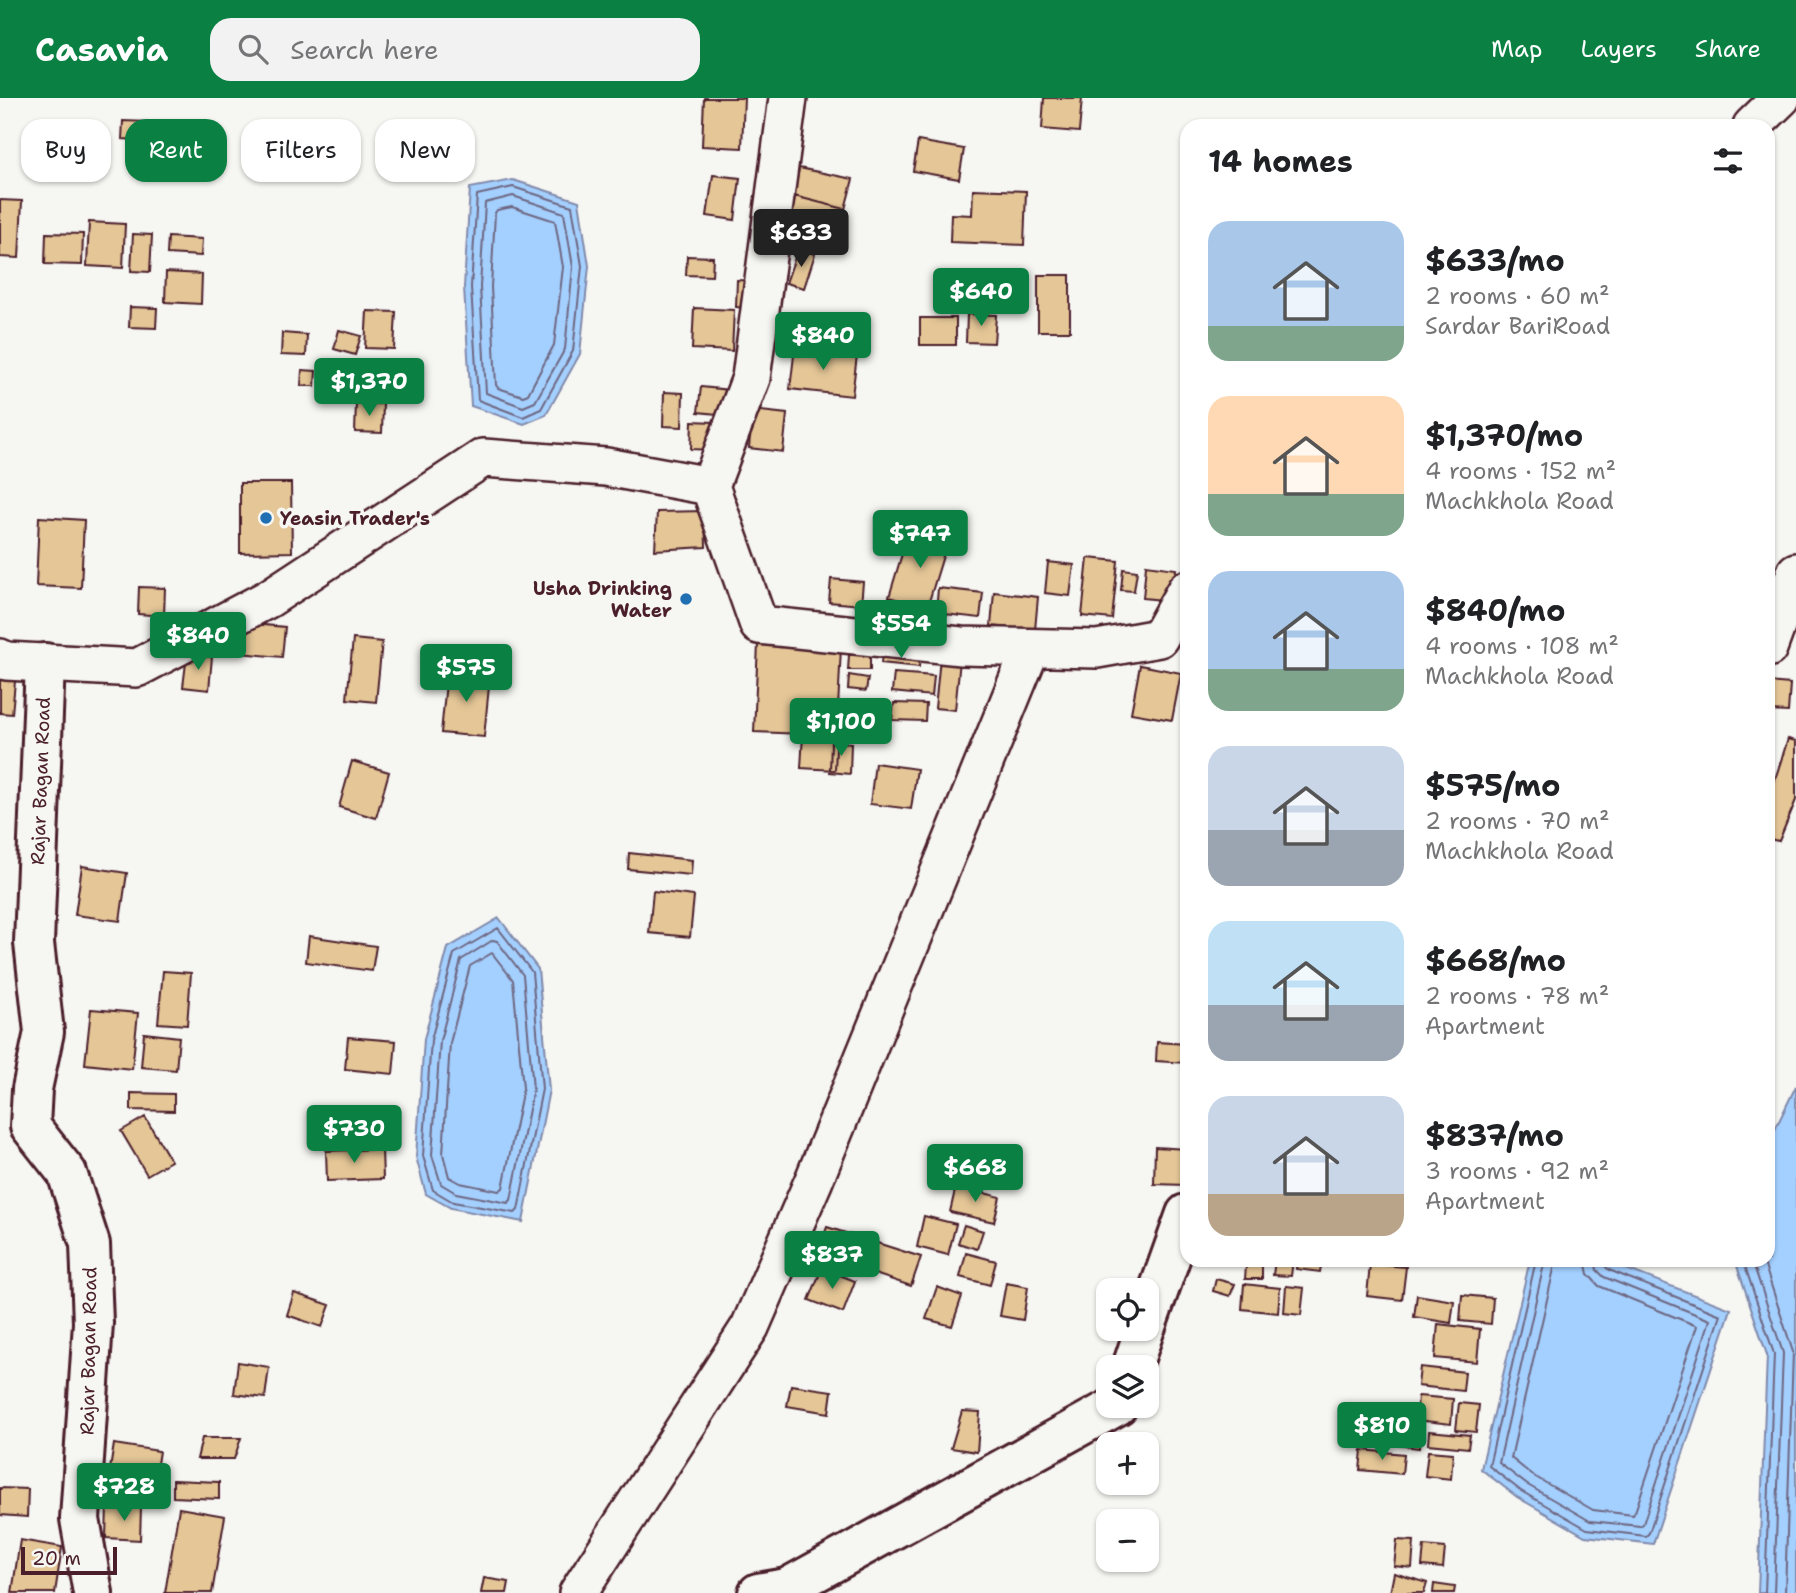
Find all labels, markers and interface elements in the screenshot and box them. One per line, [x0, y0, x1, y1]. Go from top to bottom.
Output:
search box [210, 18, 700, 81]
text: Casavia [35, 27, 168, 72]
icon: search [234, 30, 272, 68]
text: Search here [290, 32, 439, 67]
text: Map [1491, 33, 1542, 65]
text: Layers [1580, 33, 1657, 65]
text: Share [1695, 33, 1761, 65]
chip: Buy [21, 119, 111, 182]
chip: Rent [125, 119, 227, 182]
chip: Filters [241, 119, 361, 182]
chip: New [375, 119, 475, 182]
text: 14 homes [1208, 141, 1353, 182]
icon: filters [1709, 142, 1747, 180]
pin: $633 [760, 209, 842, 269]
text: $633 [770, 217, 832, 247]
text: $633/mo [1425, 240, 1565, 281]
icon: home [1264, 249, 1348, 333]
pin: $640 [940, 268, 1022, 328]
text: $640 [949, 276, 1013, 306]
text: 2 rooms · 60 m² [1425, 281, 1610, 311]
text: Sardar BariRoad [1425, 311, 1610, 341]
pin: $840 [782, 313, 864, 372]
text: $840 [791, 320, 855, 350]
pin: $1,370 [312, 358, 426, 418]
text: $1,370 [330, 366, 408, 396]
text: $1,370/mo [1425, 415, 1583, 456]
icon: home [1264, 424, 1348, 508]
text: 4 rooms · 152 m² [1425, 456, 1616, 486]
text: Machkhola Road [1425, 486, 1614, 516]
place label: Yeasin Trader's [280, 506, 430, 531]
marker: Yeasin Trader's [258, 510, 274, 526]
pin: $747 [879, 510, 961, 570]
text: $747 [889, 518, 951, 548]
place label: Usha Drinking Water [533, 576, 672, 623]
text: $840/mo [1425, 590, 1565, 631]
marker: Usha Drinking Water [678, 591, 694, 607]
icon: home [1264, 599, 1348, 683]
pin: $554 [860, 601, 942, 660]
text: $554 [871, 608, 931, 638]
pin: $840 [157, 612, 239, 672]
text: $840 [166, 620, 230, 650]
text: 4 rooms · 108 m² [1425, 631, 1619, 661]
pin: $575 [425, 644, 507, 704]
text: $575 [436, 652, 496, 682]
text: Machkhola Road [1425, 661, 1614, 691]
street label: Rajar Bagan Road [25, 697, 56, 865]
pin: $1,100 [784, 698, 898, 758]
text: $1,100 [806, 706, 876, 736]
text: $575/mo [1425, 765, 1561, 806]
icon: home [1264, 774, 1348, 858]
text: 2 rooms · 70 m² [1425, 806, 1610, 836]
text: Machkhola Road [1425, 836, 1614, 866]
text: $668/mo [1425, 940, 1566, 981]
icon: home [1264, 949, 1348, 1033]
text: 2 rooms · 78 m² [1425, 981, 1609, 1011]
text: Apartment [1425, 1011, 1545, 1041]
pin: $730 [313, 1105, 395, 1165]
text: $730 [323, 1113, 385, 1143]
text: $837/mo [1425, 1115, 1564, 1156]
icon: home [1264, 1124, 1348, 1208]
pin: $668 [934, 1144, 1016, 1204]
text: $668 [943, 1152, 1007, 1182]
text: 3 rooms · 92 m² [1425, 1156, 1609, 1186]
text: Apartment [1425, 1186, 1545, 1216]
pin: $837 [791, 1232, 873, 1291]
text: $837 [801, 1239, 863, 1269]
street label: Rajar Bagan Road [75, 1267, 102, 1435]
map controls [1096, 1278, 1159, 1572]
button: locate [1096, 1278, 1159, 1341]
button: layers [1096, 1355, 1159, 1418]
pin: $810 [1341, 1402, 1423, 1462]
text: $810 [1353, 1410, 1411, 1440]
button: + [1096, 1432, 1159, 1495]
pin: $728 [83, 1464, 165, 1523]
text: $728 [93, 1471, 155, 1501]
button: − [1096, 1509, 1159, 1572]
scale bar [21, 1544, 117, 1576]
text: 20 m [32, 1546, 81, 1571]

